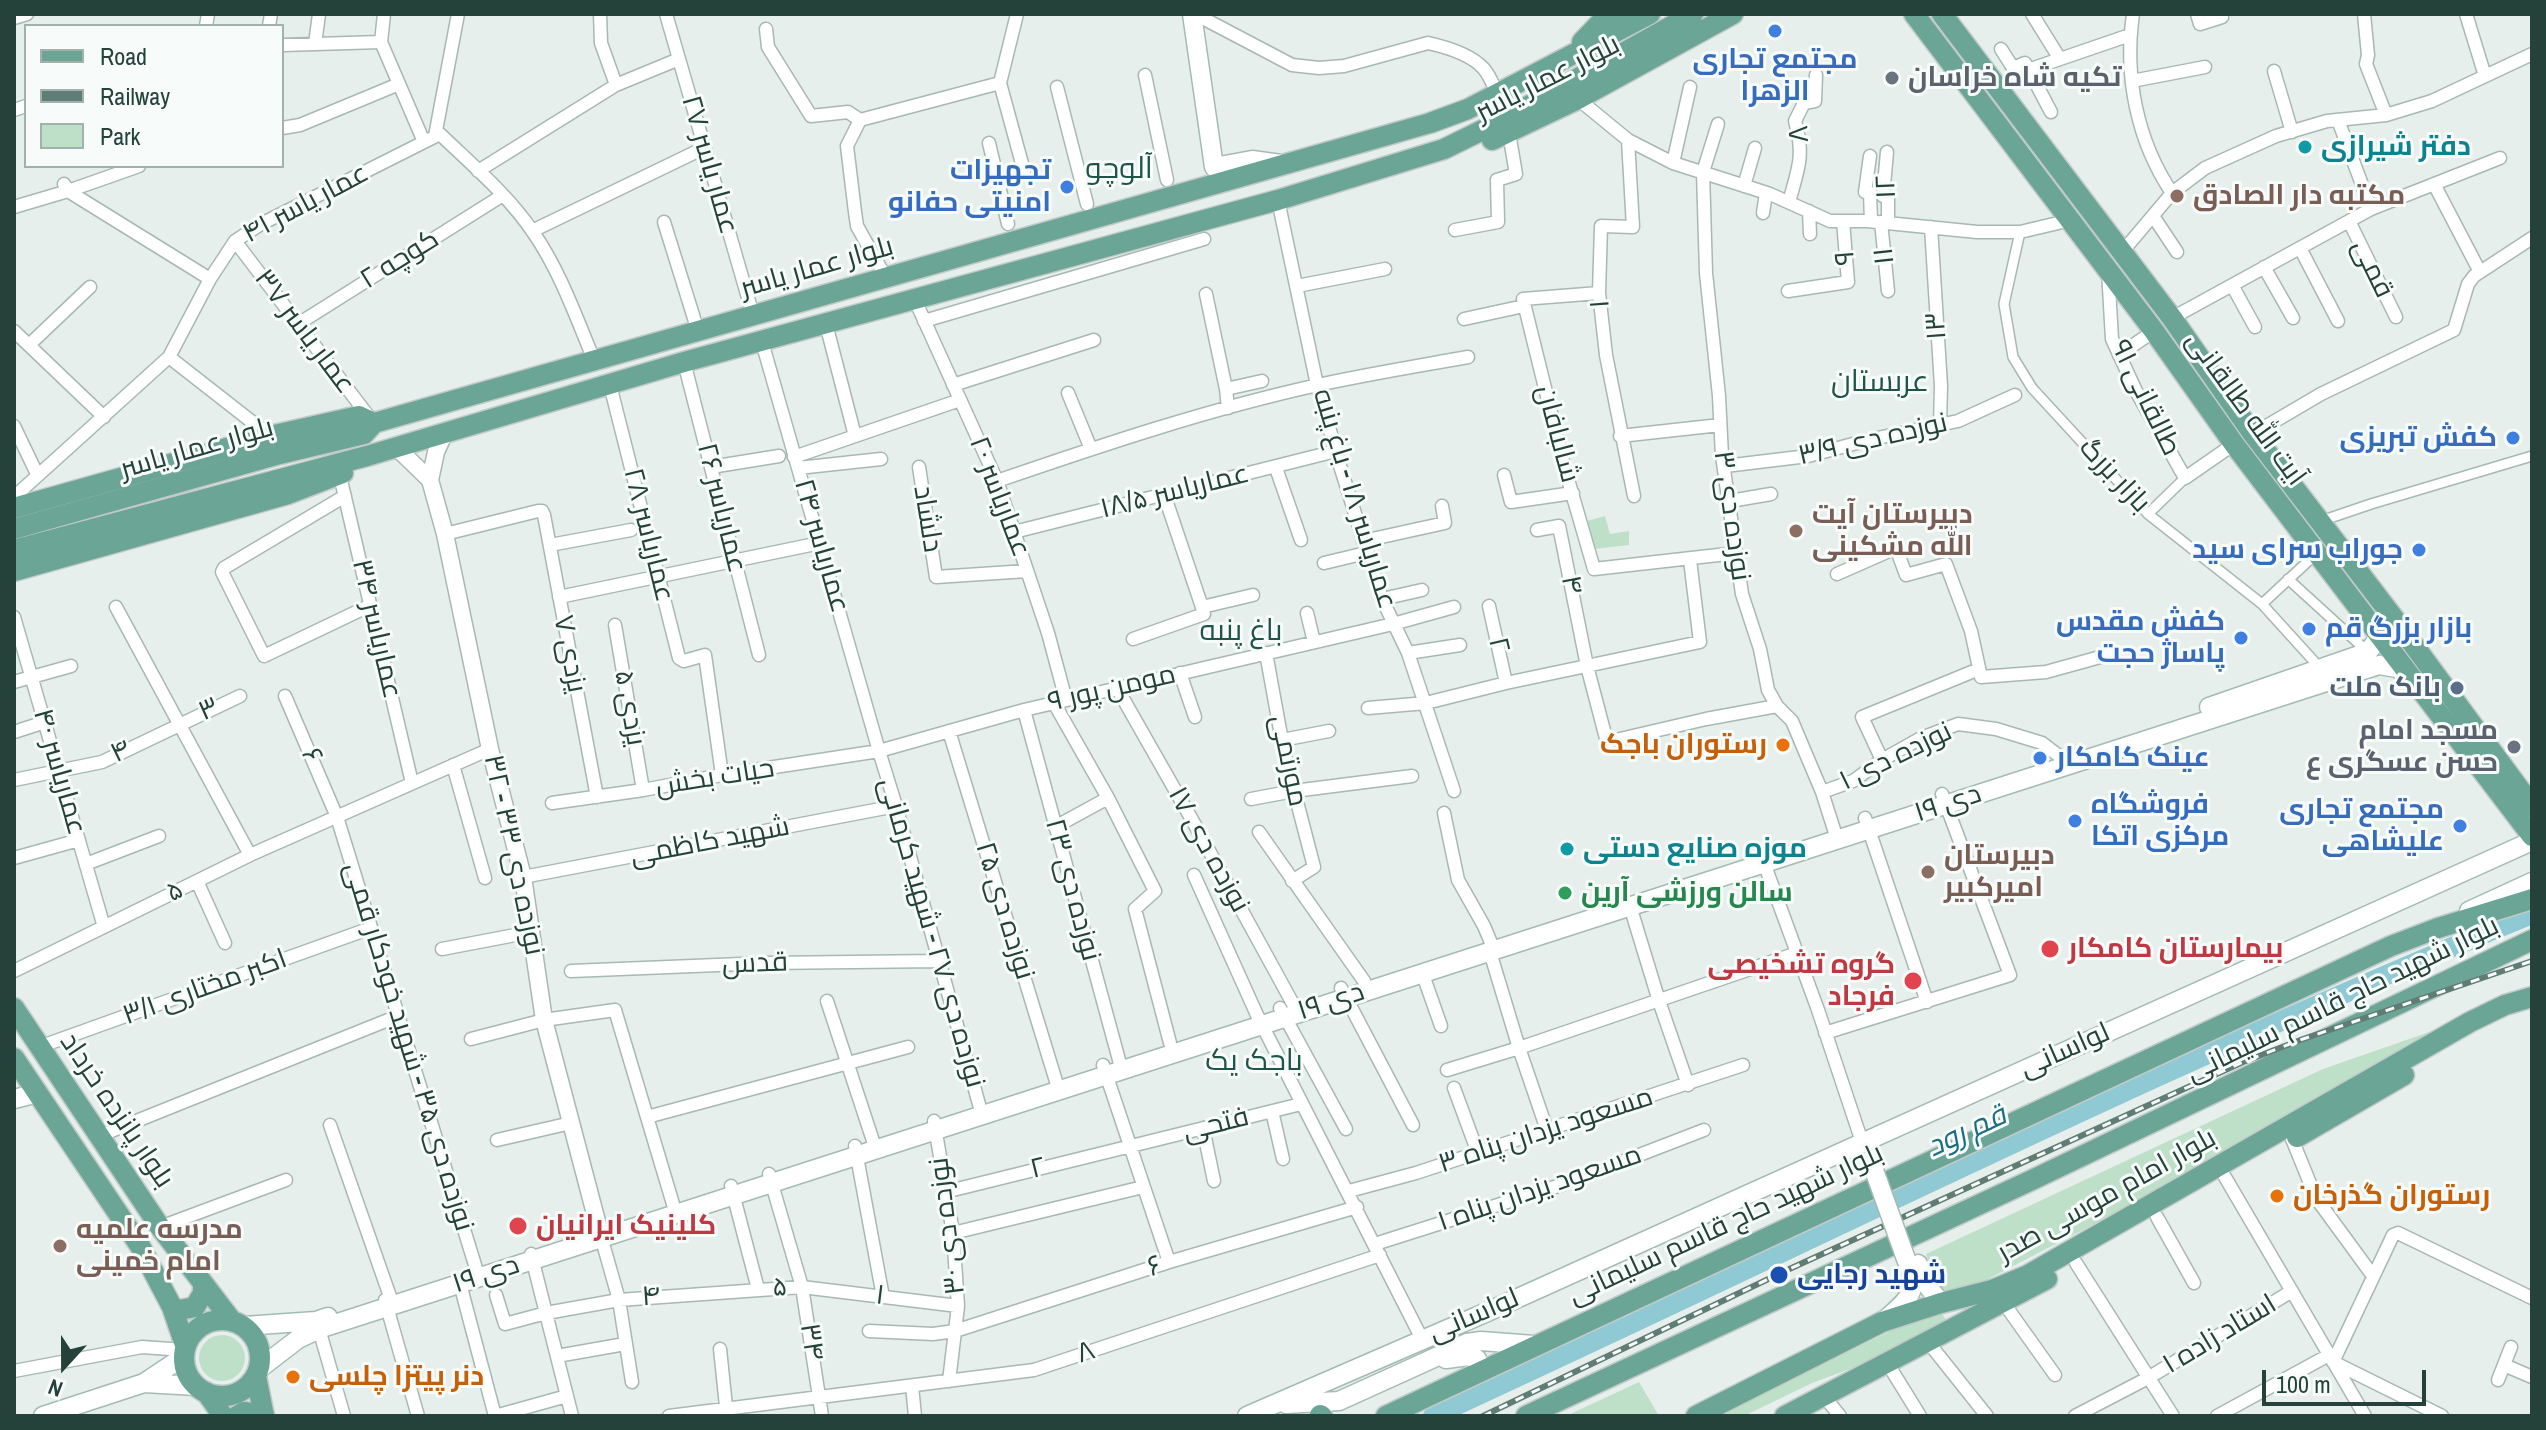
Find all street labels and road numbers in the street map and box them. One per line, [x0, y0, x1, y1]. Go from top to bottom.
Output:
street label: بلوار عمار یاسر [1470, 28, 1626, 130]
street label: عمار یاسر ۲۷ [673, 92, 745, 238]
street label: ۸ [1783, 124, 1817, 144]
street label: عمار یاسر ۴۱ [237, 157, 375, 251]
street label: ۱۲ [1870, 175, 1904, 199]
street label: کوچه ۲ [354, 223, 446, 297]
street label: بلوار عمار یاسر [737, 230, 897, 306]
street label: قمی [2344, 234, 2400, 304]
street label: ۱۱ [1867, 246, 1903, 266]
street label: ۹ [1829, 250, 1863, 266]
street label: عمار یاسر ۳۷ [246, 263, 362, 401]
street label: ۱ [1584, 299, 1618, 309]
street label: ۱۳ [1919, 311, 1955, 341]
street label: آیت الله طالقانی [2178, 325, 2312, 493]
street label: طالقانی ۹۱ [2103, 335, 2187, 461]
street label: شالبافان [1528, 382, 1586, 486]
street label: عماریاسر ۱۸ - باغ پنبه [1305, 385, 1403, 613]
street label: نوزده دی ۳/۹ [1795, 407, 1951, 473]
street label: بلوار عمار یاسر [117, 411, 277, 487]
street label: عماریاسر ۲۰ [961, 432, 1037, 562]
street label: بازار بزرگ [2071, 432, 2157, 520]
street label: عماریاسر ۲۶ [689, 440, 753, 576]
street label: نوزده دی ۳ [1705, 449, 1757, 583]
street label: عماریاسر ۱۸/۵ [1097, 457, 1253, 527]
street label: عماریاسر ۲۸ [615, 465, 681, 605]
street label: عماریاسر ۲۴ [786, 475, 856, 617]
street label: دلشاد [905, 483, 949, 555]
street label: عماریاسر ۳۴ [344, 556, 408, 702]
street label: ۴ [1553, 573, 1589, 597]
street label: یزدی ۷ [545, 612, 593, 696]
street label: ۲ [1480, 634, 1516, 656]
street label: مومن پور ۹ [1045, 658, 1179, 720]
street label: یزدی ۵ [606, 668, 652, 748]
street label: ۳ [194, 691, 224, 729]
street label: عماریاسر ۴۰ [25, 705, 93, 839]
street label: مورتمی [1262, 712, 1314, 810]
street label: نوزده دی ۱ [1834, 715, 1958, 799]
street label: ۴ [105, 733, 137, 771]
street label: ۶ [293, 743, 329, 769]
street label: ۳۲ - نوزده دی ۳۳ [475, 752, 551, 958]
street label: حیات بخش [653, 752, 777, 804]
street label: نوزده دی ۲۷ - شهید کرمانی [871, 774, 991, 1092]
street label: ۱۹ دی [1910, 777, 1986, 831]
street label: نوزده دی ۱۷ [1160, 781, 1256, 919]
street label: شهید کاظمی [628, 810, 792, 874]
street label: نوزده دی ۲۳ [1037, 815, 1107, 965]
street label: نوزده دی ۲۵ [967, 838, 1041, 984]
street label: نوزده دی ۳۵ - شهید خودکار قمی [336, 859, 480, 1235]
street label: ۵ [161, 874, 189, 910]
street label: بلوار شهید حاج قاسم سلیمانی [2181, 910, 2505, 1090]
street label: ۳/۱ اکبر مختاری [118, 943, 292, 1033]
street label: قدس [721, 946, 789, 982]
street label: ۱۹ دی [1293, 975, 1369, 1029]
street label: لواسانی [2015, 1016, 2115, 1086]
street label: بلوار پانزده خرداد [52, 1027, 180, 1195]
street label: ۳ مسعود یزدان پناه [1435, 1080, 1657, 1182]
street label: فتحی [1179, 1101, 1253, 1149]
street label: بلوار امام موسی صدر [1992, 1122, 2222, 1270]
street label: بلوار شهید حاج قاسم سلیمانی [1563, 1137, 1889, 1313]
street label: ۱ مسعود یزدان پناه [1434, 1138, 1646, 1240]
street label: ۲ [1027, 1151, 1049, 1187]
street label: نوزده دی ۳۰ [923, 1155, 973, 1297]
street label: ۱۹ دی [448, 1248, 524, 1302]
street label: ۶ [1143, 1249, 1167, 1285]
street label: ۵ [772, 1271, 788, 1305]
street label: ۱ [874, 1279, 886, 1313]
street label: ۴ [641, 1280, 661, 1314]
street label: لواسانی [1424, 1282, 1524, 1350]
street label: استاد زاده ۱ [2157, 1288, 2283, 1382]
street label: ۳۴ [791, 1321, 831, 1363]
street label: ۸ [1073, 1334, 1099, 1372]

